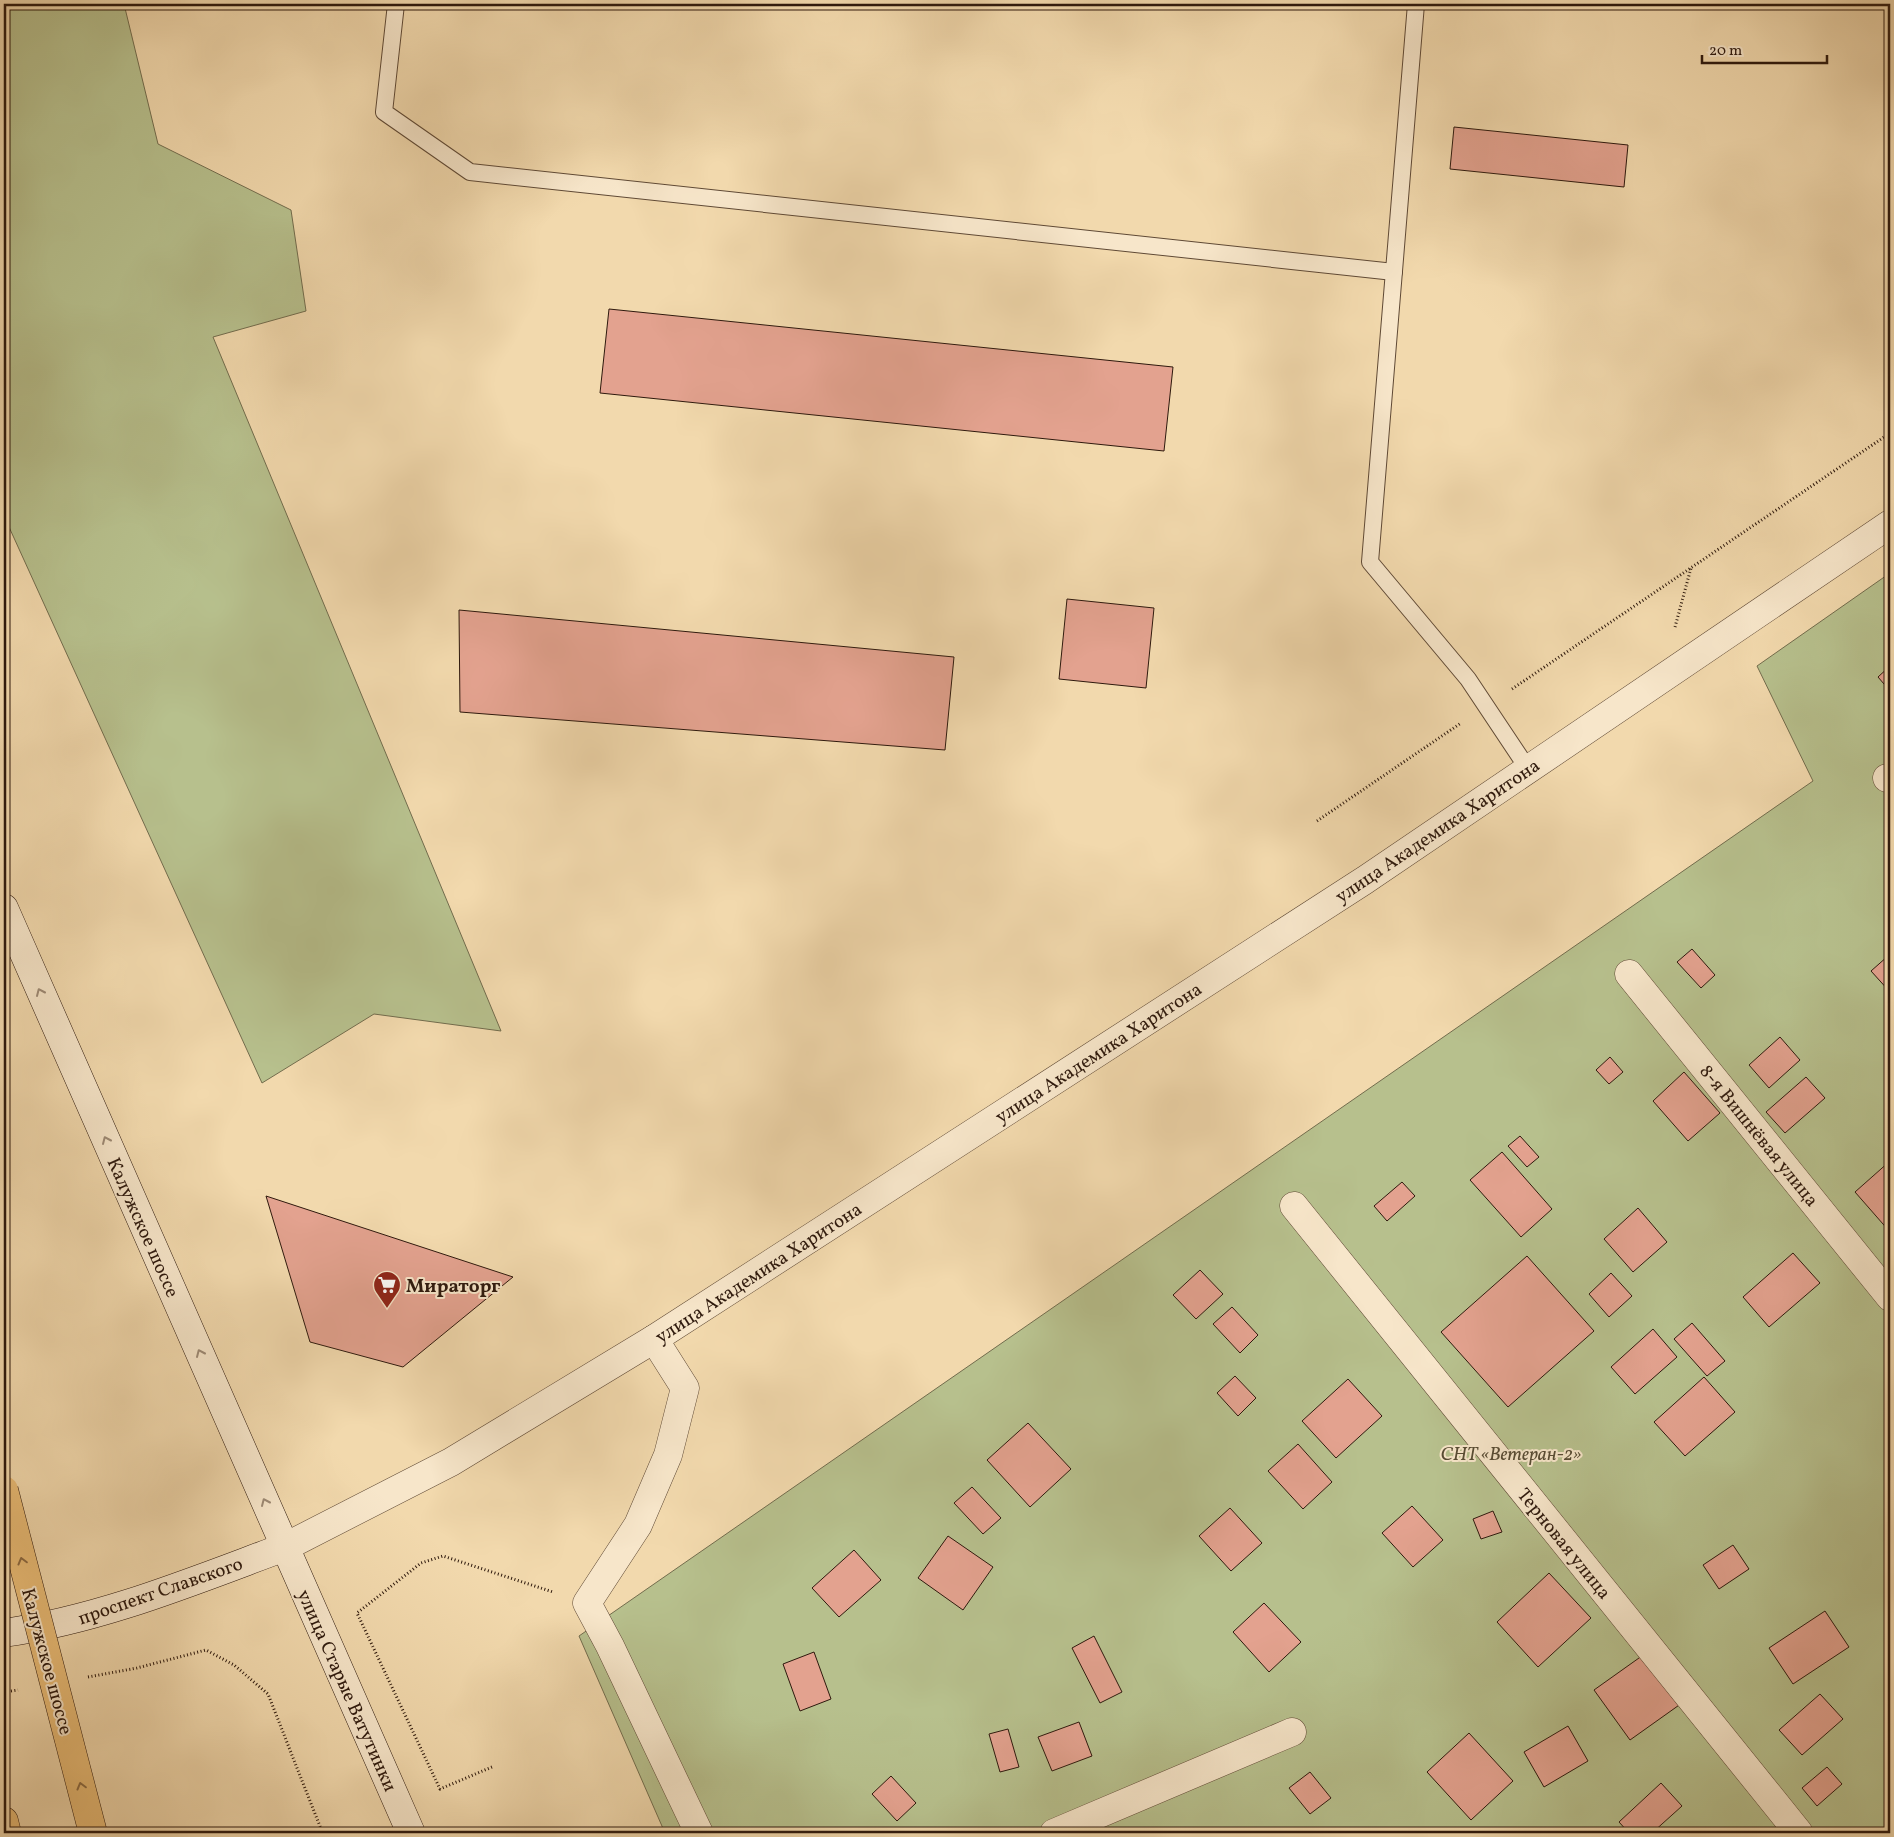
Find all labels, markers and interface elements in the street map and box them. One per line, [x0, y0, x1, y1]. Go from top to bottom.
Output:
scale bar [1702, 32, 1826, 64]
text: 20 m [1709, 41, 1742, 62]
street label: улица Академика Харитона [1331, 753, 1546, 910]
street label: улица Академика Харитона [991, 977, 1208, 1130]
one-way arrow [36, 988, 47, 997]
street label: 8-я Вишнёвая улица [1693, 1060, 1824, 1213]
one-way arrow [101, 1136, 112, 1145]
street label: Калужское шоссе [100, 1154, 185, 1302]
street label: улица Академика Харитона [651, 1197, 868, 1350]
supermarket icon: Мираторг [372, 1270, 402, 1309]
place label: Мираторг [406, 1274, 501, 1300]
one-way arrow [195, 1349, 206, 1358]
park label: СНТ «Ветеран-2» [1441, 1442, 1581, 1468]
street label: Терновая улица [1510, 1483, 1616, 1605]
one-way arrow [260, 1498, 271, 1507]
street label: проспект Славского [75, 1552, 246, 1632]
one-way arrow [18, 1557, 28, 1566]
street label: Калужское шоссе [14, 1585, 78, 1738]
street label: улица Старые Ватутинки [290, 1586, 403, 1796]
one-way arrow [76, 1782, 87, 1791]

